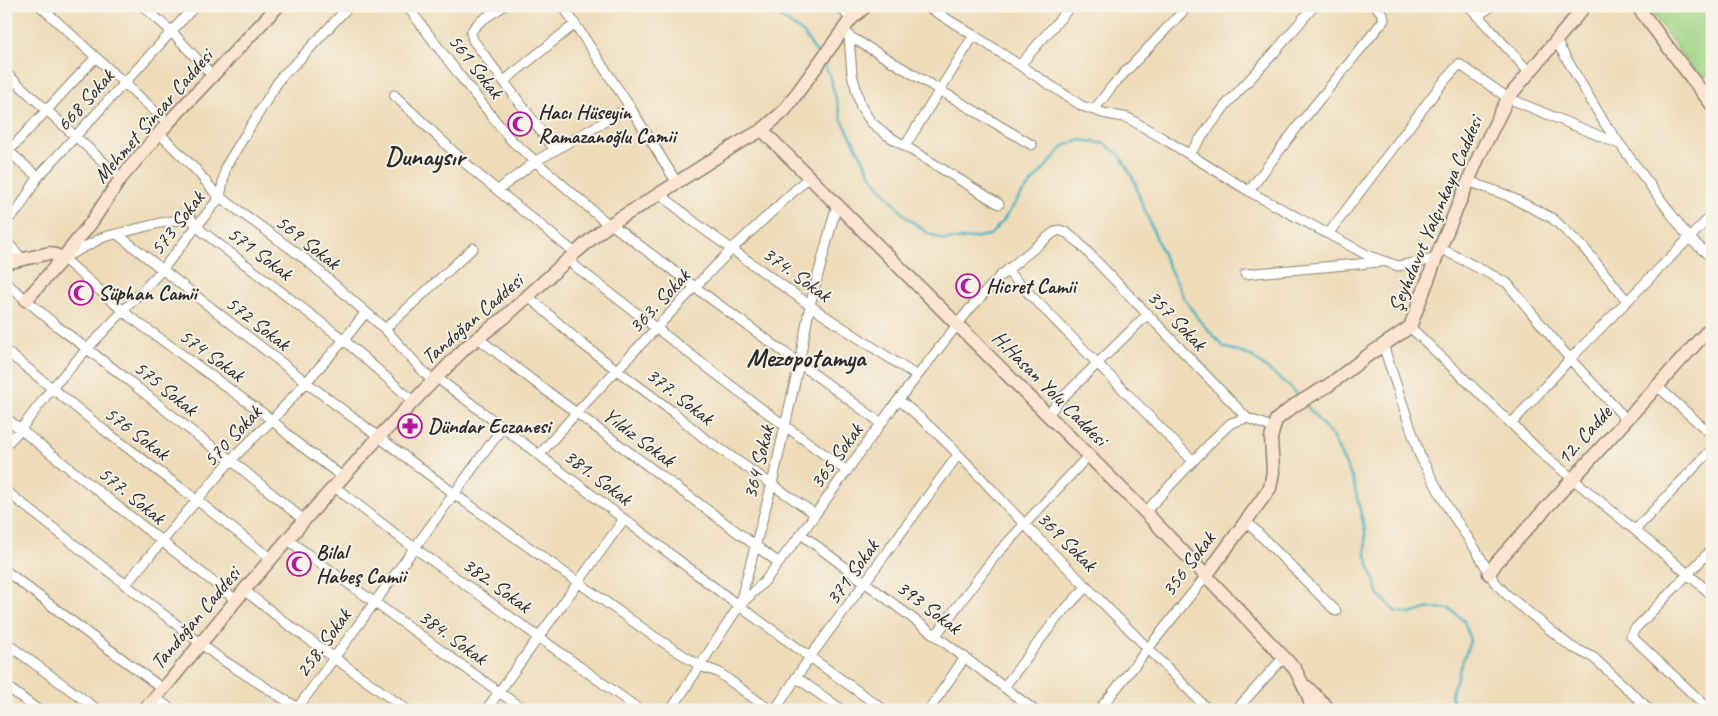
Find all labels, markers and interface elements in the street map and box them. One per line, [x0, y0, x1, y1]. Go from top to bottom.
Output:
street label: 561 Sokak [443, 29, 510, 104]
street label: Mehmet Sincar Caddesi [88, 41, 220, 188]
street label: 668 Sokak [50, 63, 121, 136]
place label: Hacı Hüseyin Ramazanoğlu Camii [538, 99, 678, 149]
street label: Şeyhdavut Yalçınkaya Caddesi [1382, 109, 1489, 316]
mosque icon: Hacı Hüseyin Ramazanoğlu Camii [507, 111, 533, 137]
district label: Dunaysır [385, 140, 467, 173]
street label: 573 Sokak [144, 185, 211, 260]
street label: 569 Sokak [271, 209, 346, 276]
street label: 571 Sokak [222, 220, 299, 287]
street label: 374. Sokak [758, 240, 838, 308]
street label: 363. Sokak [623, 262, 696, 339]
street label: Tandoğan Caddesi [416, 266, 530, 370]
mosque icon: Hicret Camii [955, 273, 981, 299]
place label: Hicret Camii [986, 273, 1079, 299]
mosque icon: Süphan Camii [68, 280, 94, 306]
place label: Süphan Camii [98, 280, 200, 306]
street label: 357 Sokak [1142, 284, 1213, 357]
street label: 572 Sokak [221, 290, 296, 357]
street label: 574 Sokak [174, 323, 251, 388]
street label: H.Hasan Yolu Caddesi [987, 325, 1116, 454]
district label: Mezopotamya [746, 341, 868, 374]
street label: 575 Sokak [129, 354, 204, 422]
street label: 377. Sokak [641, 362, 720, 431]
street label: 570 Sokak [197, 399, 268, 472]
street label: 12. Cadde [1551, 399, 1618, 470]
street label: 576 Sokak [99, 400, 176, 467]
street label: Yıldız Sokak [598, 402, 681, 473]
pharmacy icon: Dündar Eczanesi [397, 413, 423, 439]
place label: Dündar Eczanesi [428, 413, 553, 439]
street label: 365 Sokak [804, 417, 869, 494]
street label: 364 Sokak [736, 421, 780, 501]
street label: 381. Sokak [559, 443, 638, 512]
street label: 577. Sokak [93, 460, 172, 531]
street label: 369 Sokak [1031, 505, 1104, 578]
street label: 356 Sokak [1155, 525, 1222, 602]
street label: 371 Sokak [820, 533, 885, 610]
place label: Bilal Habeş Camii [316, 539, 408, 589]
mosque icon: Bilal Habeş Camii [286, 551, 312, 577]
street label: 382. Sokak [458, 551, 538, 619]
street label: Tandoğan Caddesi [145, 559, 247, 675]
street label: 393 Sokak [891, 574, 968, 641]
street label: 258. Sokak [289, 602, 357, 682]
street label: 384. Sokak [414, 603, 494, 671]

